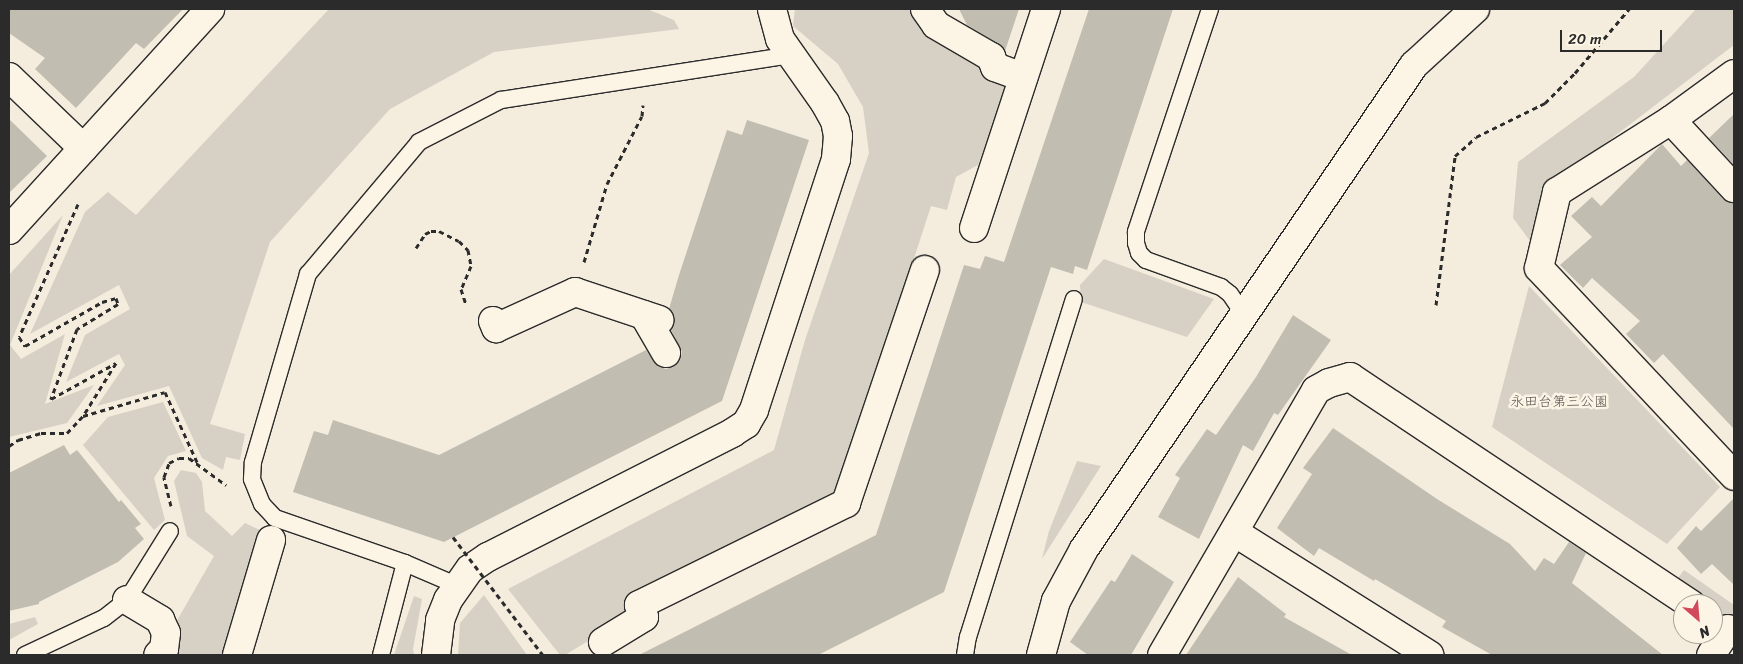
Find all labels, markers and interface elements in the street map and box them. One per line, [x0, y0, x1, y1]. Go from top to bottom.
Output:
scale bar [1563, 20, 1666, 52]
text: 20 m [1568, 26, 1602, 52]
park label: 永田台第三公園 [1510, 394, 1608, 410]
north arrow [1673, 594, 1723, 644]
text: N [1695, 619, 1715, 645]

